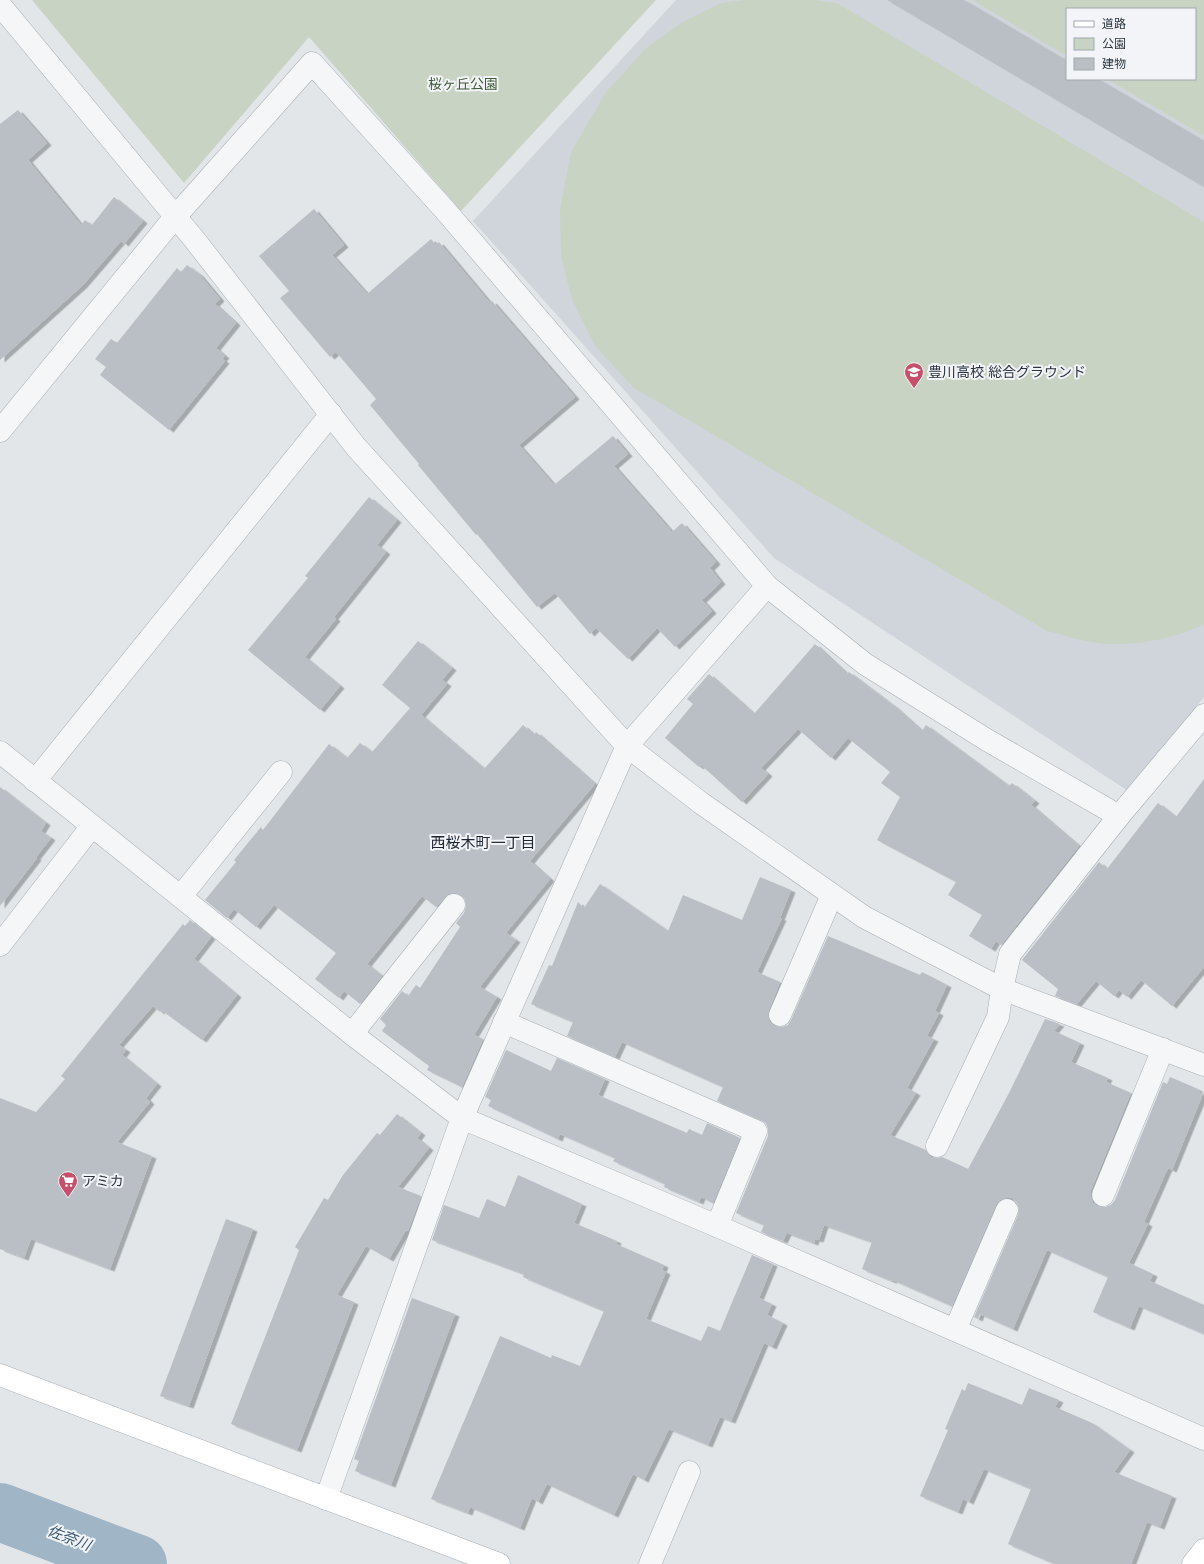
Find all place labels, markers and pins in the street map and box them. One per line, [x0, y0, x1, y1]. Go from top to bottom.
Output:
school or university icon: 豊川高校 総合グラウンド [903, 361, 925, 389]
place label: 豊川高校 総合グラウンド [928, 363, 1086, 380]
supermarket icon: アミカ [57, 1170, 79, 1198]
place label: アミカ [82, 1172, 124, 1189]

